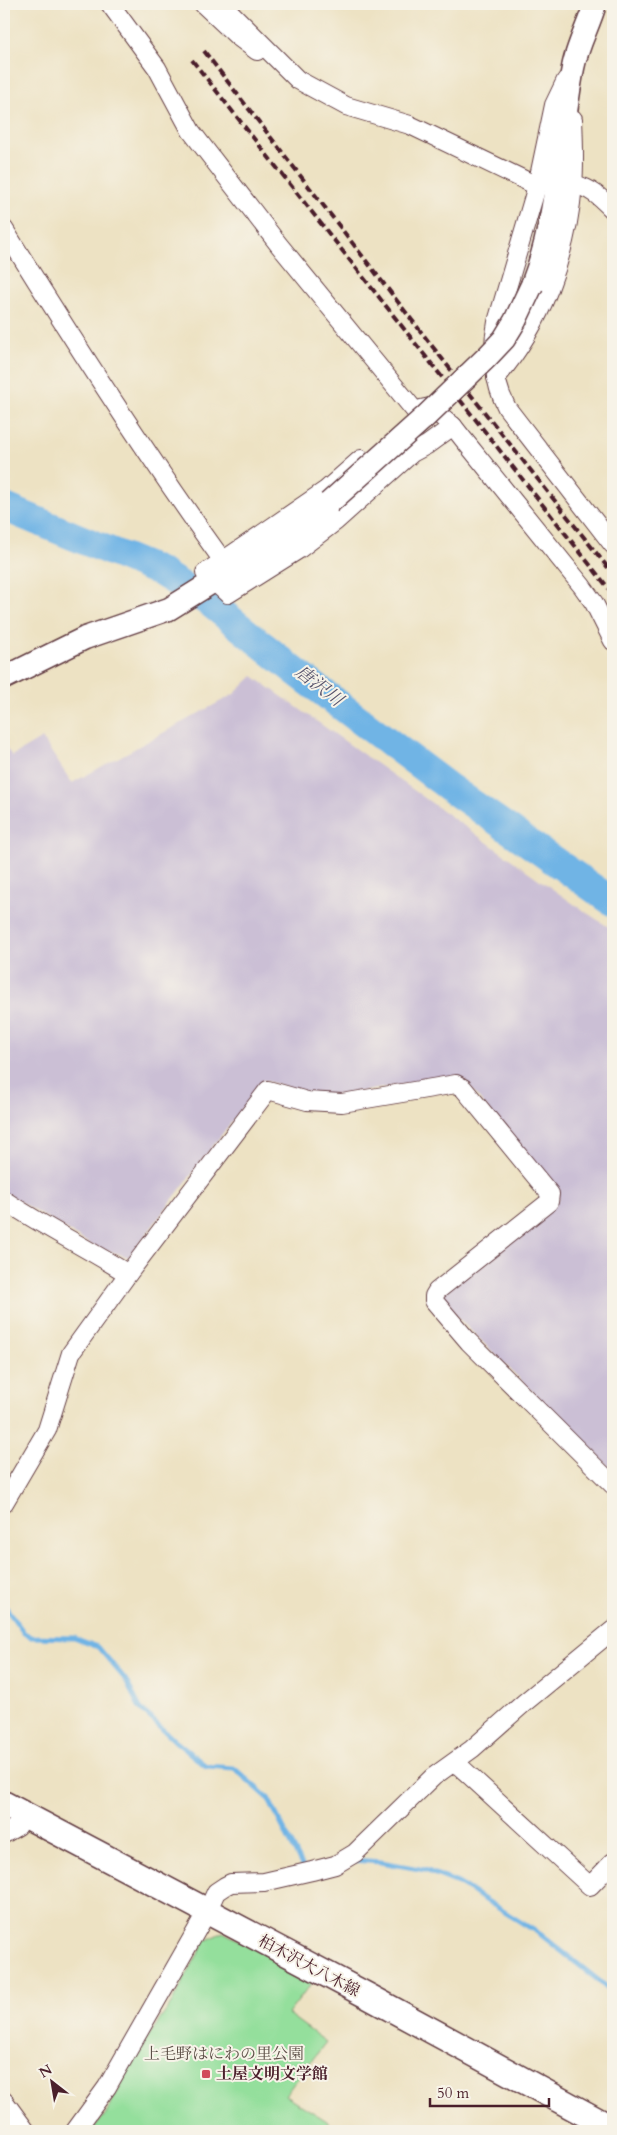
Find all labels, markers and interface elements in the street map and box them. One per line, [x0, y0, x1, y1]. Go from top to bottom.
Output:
water label: 唐沢川 [290, 660, 350, 714]
street label: 柏木沢大八木線 [254, 1930, 364, 2002]
park label: 上毛野はにわの里公園 [144, 2043, 304, 2065]
north arrow [28, 2058, 78, 2108]
text: N [35, 2060, 56, 2083]
place label: 土屋文明文学館 [216, 2063, 328, 2085]
marker: 土屋文明文学館 [200, 2068, 212, 2080]
scale bar [430, 2075, 548, 2107]
text: 50 m [437, 2083, 469, 2103]

